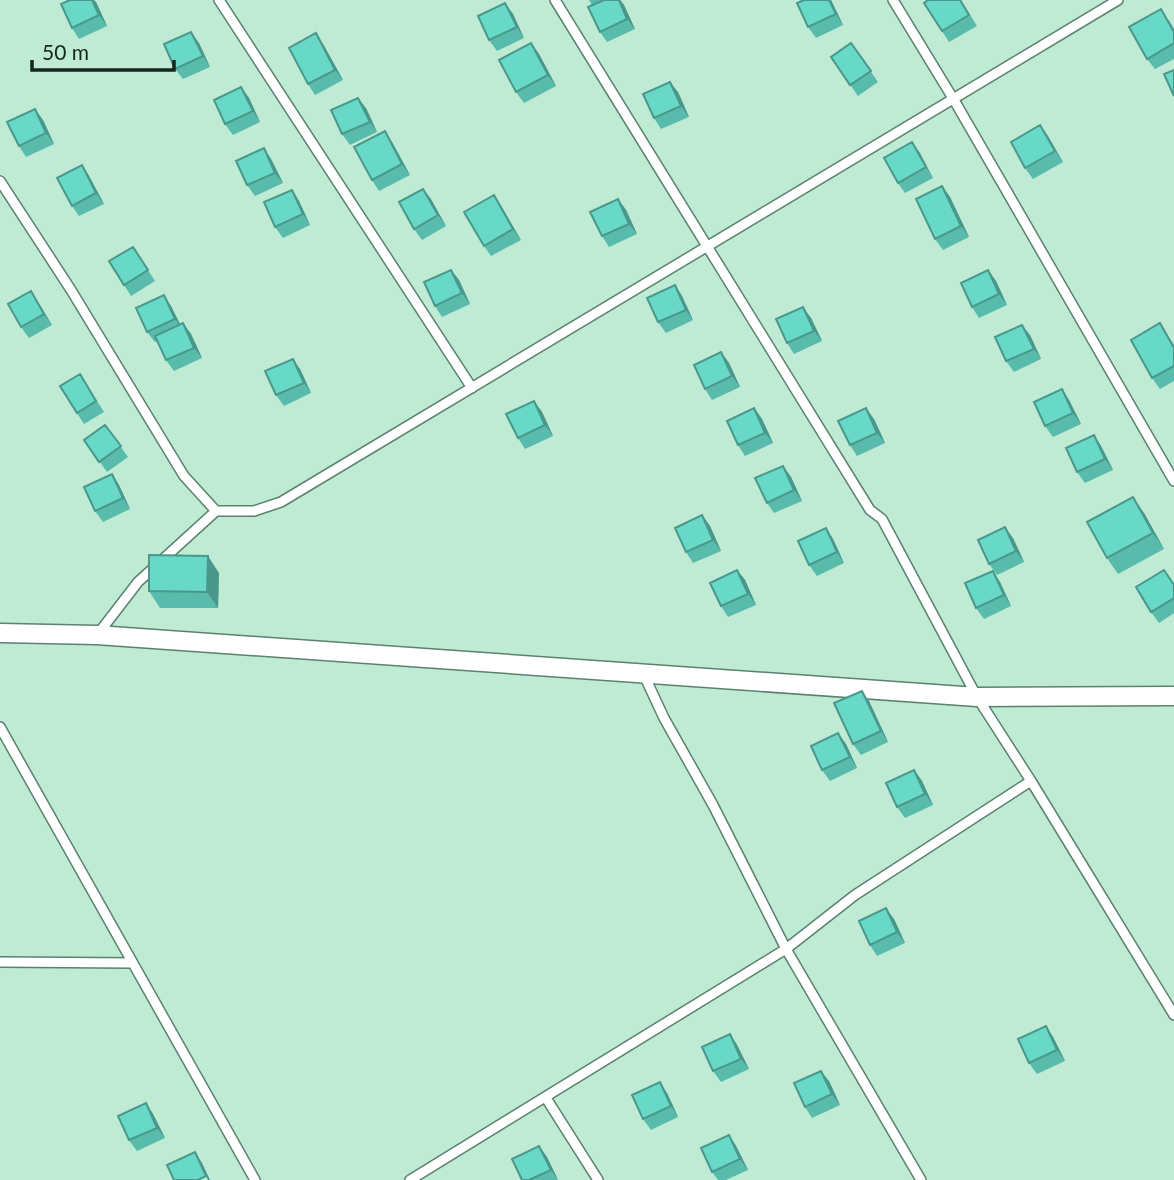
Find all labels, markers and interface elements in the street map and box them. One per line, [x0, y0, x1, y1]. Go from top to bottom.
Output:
scale bar [32, 28, 173, 72]
text: 50 m [42, 39, 89, 64]

